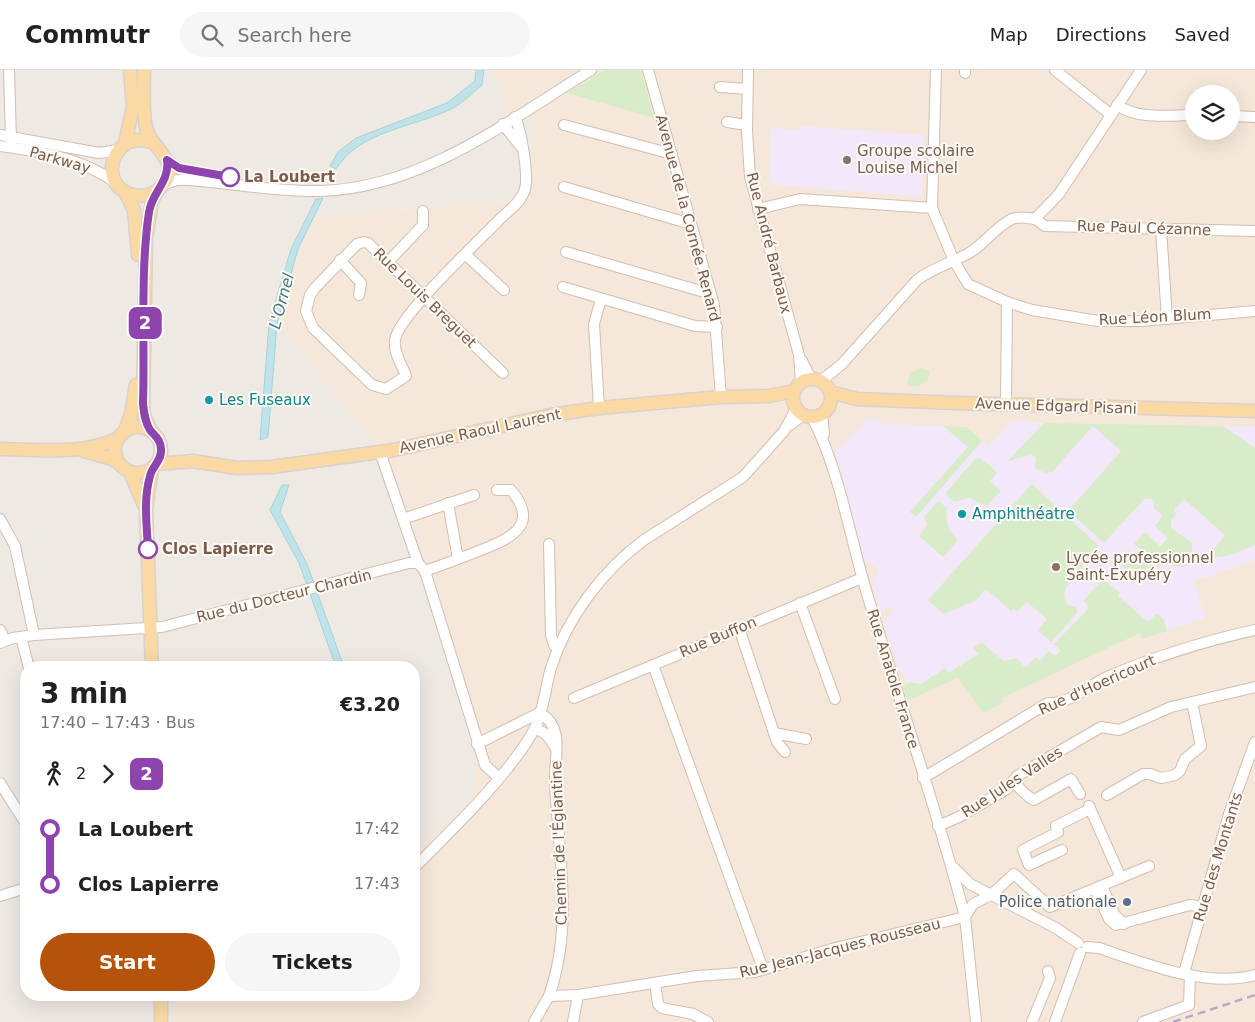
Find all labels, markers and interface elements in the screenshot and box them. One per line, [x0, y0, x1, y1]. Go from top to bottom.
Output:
search box [180, 12, 530, 57]
text: Commutr [25, 21, 150, 49]
icon: search [198, 21, 226, 49]
text: Search here [238, 24, 352, 46]
text: Map [990, 24, 1028, 45]
text: Directions [1056, 24, 1146, 45]
text: Saved [1174, 24, 1230, 45]
map controls [1185, 85, 1240, 140]
button: layers [1185, 85, 1240, 140]
street label: Avenue de la Cornée Renard [652, 113, 724, 323]
place label: Groupe scolaire Louise Michel [857, 142, 975, 177]
street label: Parkway [27, 143, 93, 177]
marker: Groupe scolaire Louise Michel [841, 154, 853, 166]
marker: La Loubert [220, 167, 240, 187]
place label: La Loubert [244, 168, 335, 186]
street label: Rue André Barbaux [743, 170, 795, 316]
street label: Rue Paul Cézanne [1077, 217, 1211, 239]
street label: Rue Louis Breguet [370, 244, 480, 352]
water label: L'Ornel [265, 271, 298, 331]
street label: Rue Léon Blum [1098, 305, 1212, 329]
line badge: 2 [129, 307, 161, 339]
text: 2 [139, 312, 151, 333]
place label: Les Fuseaux [219, 391, 311, 409]
marker: Les Fuseaux [203, 394, 215, 406]
street label: Avenue Edgard Pisani [975, 394, 1137, 418]
street label: Avenue Raoul Laurent [397, 405, 563, 457]
place label: Amphithéatre [972, 505, 1075, 523]
marker: Amphithéatre [956, 508, 968, 520]
marker: Clos Lapierre [138, 539, 158, 559]
place label: Clos Lapierre [162, 540, 273, 558]
place label: Lycée professionnel Saint-Exupéry [1066, 549, 1214, 584]
marker: Lycée professionnel Saint-Exupéry [1050, 561, 1062, 573]
street label: Rue du Docteur Chardin [195, 566, 373, 626]
street label: Rue Anatole France [863, 607, 923, 751]
street label: Rue Buffon [677, 613, 759, 661]
street label: Rue d'Hoericourt [1036, 651, 1158, 719]
text: 3 min [40, 677, 128, 710]
text: €3.20 [340, 693, 400, 715]
text: 17:40 – 17:43 · Bus [40, 713, 195, 732]
street label: Rue Jules Valles [958, 743, 1066, 821]
icon: walk [40, 760, 68, 788]
icon: forward [94, 760, 122, 788]
street label: Chemin de l'Églantine [546, 760, 571, 926]
text: 2 [140, 763, 153, 784]
text: 2 [76, 764, 86, 783]
street label: Rue des Montants [1190, 790, 1246, 924]
text: La Loubert [78, 818, 193, 840]
text: 17:42 [354, 819, 400, 838]
text: Clos Lapierre [78, 873, 219, 895]
text: 17:43 [354, 874, 400, 893]
place label: Police nationale [999, 893, 1117, 911]
marker: Police nationale [1121, 896, 1133, 908]
street label: Rue Jean-Jacques Rousseau [738, 914, 942, 982]
button: Start [40, 933, 215, 991]
button: Tickets [225, 933, 400, 991]

